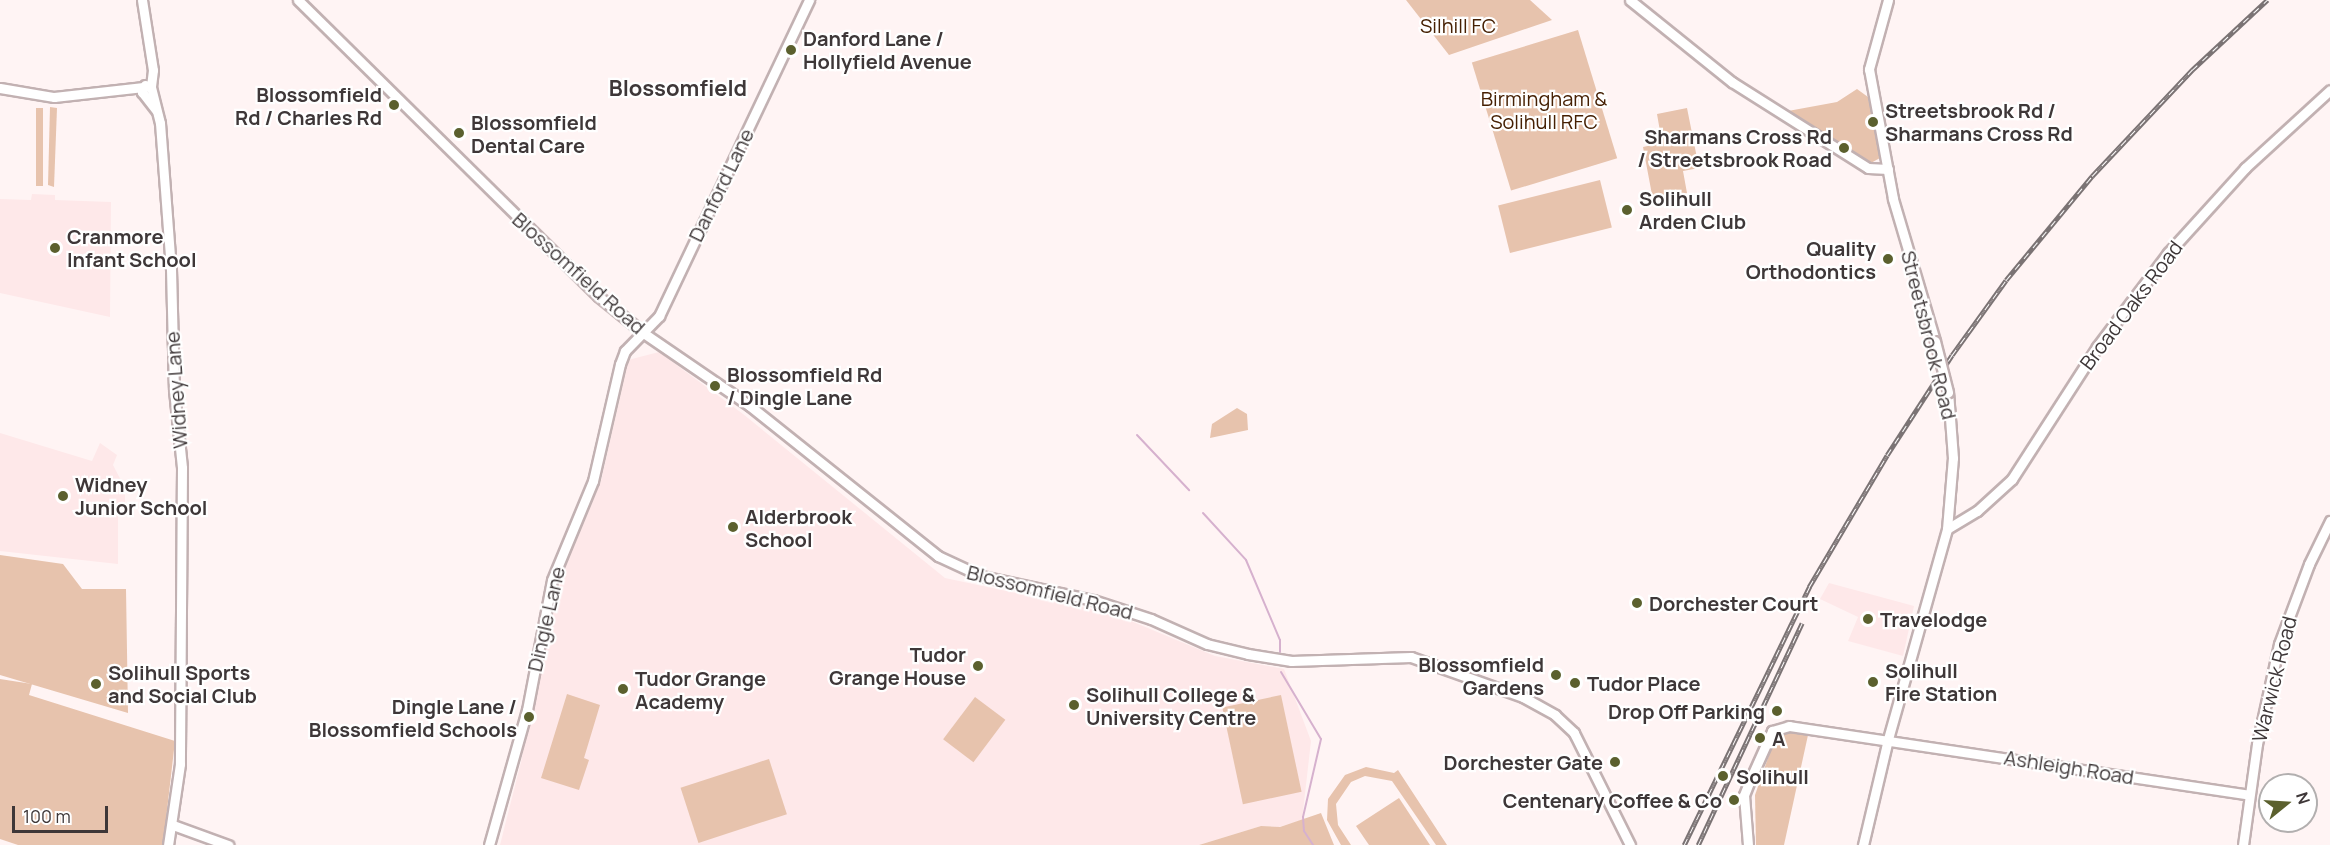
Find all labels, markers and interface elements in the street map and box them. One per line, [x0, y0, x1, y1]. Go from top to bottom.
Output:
park label: Silhill FC [1420, 13, 1496, 37]
place label: Danford Lane / Hollyfield Avenue [803, 27, 972, 74]
marker: Danford Lane / Hollyfield Avenue [784, 43, 798, 57]
district label: Blossomfield [609, 76, 747, 102]
place label: Blossomfield Rd / Charles Rd [235, 82, 382, 129]
park label: Birmingham & Solihull RFC [1481, 86, 1607, 133]
marker: Blossomfield Rd / Charles Rd [387, 98, 401, 112]
place label: Streetsbrook Rd / Sharmans Cross Rd [1885, 98, 2073, 145]
place label: Blossomfield Dental Care [471, 110, 597, 157]
marker: Streetsbrook Rd / Sharmans Cross Rd [1866, 115, 1880, 129]
place label: Sharmans Cross Rd / Streetsbrook Road [1637, 124, 1832, 171]
street label: Danford Lane [683, 125, 759, 245]
marker: Blossomfield Dental Care [452, 126, 466, 140]
marker: Sharmans Cross Rd / Streetsbrook Road [1837, 141, 1851, 155]
place label: Solihull Arden Club [1639, 186, 1746, 233]
marker: Solihull Arden Club [1620, 203, 1634, 217]
street label: Blossomfield Road [508, 207, 650, 339]
place label: Cranmore Infant School [67, 225, 197, 272]
place label: Quality Orthodontics [1746, 236, 1876, 283]
street label: Broad Oaks Road [2075, 236, 2187, 374]
marker: Cranmore Infant School [48, 241, 62, 255]
street label: Streetsbrook Road [1896, 248, 1962, 422]
marker: Quality Orthodontics [1881, 252, 1895, 266]
street label: Widney Lane [160, 331, 192, 449]
place label: Blossomfield Rd / Dingle Lane [727, 362, 882, 409]
marker: Blossomfield Rd / Dingle Lane [708, 379, 722, 393]
place label: Widney Junior School [75, 472, 207, 519]
marker: Widney Junior School [56, 489, 70, 503]
place label: Alderbrook School [745, 504, 852, 551]
marker: Alderbrook School [726, 520, 740, 534]
street label: Blossomfield Road [965, 560, 1135, 624]
street label: Dingle Lane [522, 564, 570, 674]
place label: Dorchester Court [1649, 591, 1818, 615]
marker: Dorchester Court [1630, 596, 1644, 610]
place label: Travelodge [1880, 607, 1987, 631]
marker: Travelodge [1861, 612, 1875, 626]
street label: Warwick Road [2247, 614, 2301, 744]
place label: Tudor Grange House [829, 642, 966, 689]
place label: Blossomfield Gardens [1418, 652, 1544, 699]
place label: Solihull Fire Station [1885, 658, 1997, 705]
marker: Tudor Grange House [971, 659, 985, 673]
place label: Solihull Sports and Social Club [108, 660, 257, 707]
place label: Tudor Grange Academy [635, 666, 766, 713]
marker: Blossomfield Gardens [1549, 668, 1563, 682]
place label: Tudor Place [1587, 671, 1700, 695]
marker: Solihull Fire Station [1866, 675, 1880, 689]
marker: Tudor Place [1568, 676, 1582, 690]
marker: Solihull Sports and Social Club [89, 677, 103, 691]
marker: Tudor Grange Academy [616, 682, 630, 696]
place label: Solihull College & University Centre [1086, 682, 1256, 729]
place label: Dingle Lane / Blossomfield Schools [309, 694, 517, 741]
marker: Solihull College & University Centre [1067, 698, 1081, 712]
place label: Drop Off Parking [1608, 699, 1765, 723]
marker: Drop Off Parking [1770, 704, 1784, 718]
marker: Dingle Lane / Blossomfield Schools [522, 710, 536, 724]
place label: A [1772, 726, 1785, 750]
marker: A [1753, 731, 1767, 745]
street label: Ashleigh Road [2002, 745, 2136, 789]
place label: Dorchester Gate [1444, 750, 1603, 774]
marker: Dorchester Gate [1608, 755, 1622, 769]
place label: Solihull [1736, 764, 1809, 788]
marker: Solihull [1714, 767, 1732, 785]
north arrow [2258, 773, 2318, 833]
place label: Centenary Coffee & Co [1503, 788, 1722, 812]
text: N [2291, 789, 2315, 807]
marker: Centenary Coffee & Co [1727, 793, 1741, 807]
scale bar [15, 794, 111, 832]
text: 100 m [23, 804, 71, 828]

